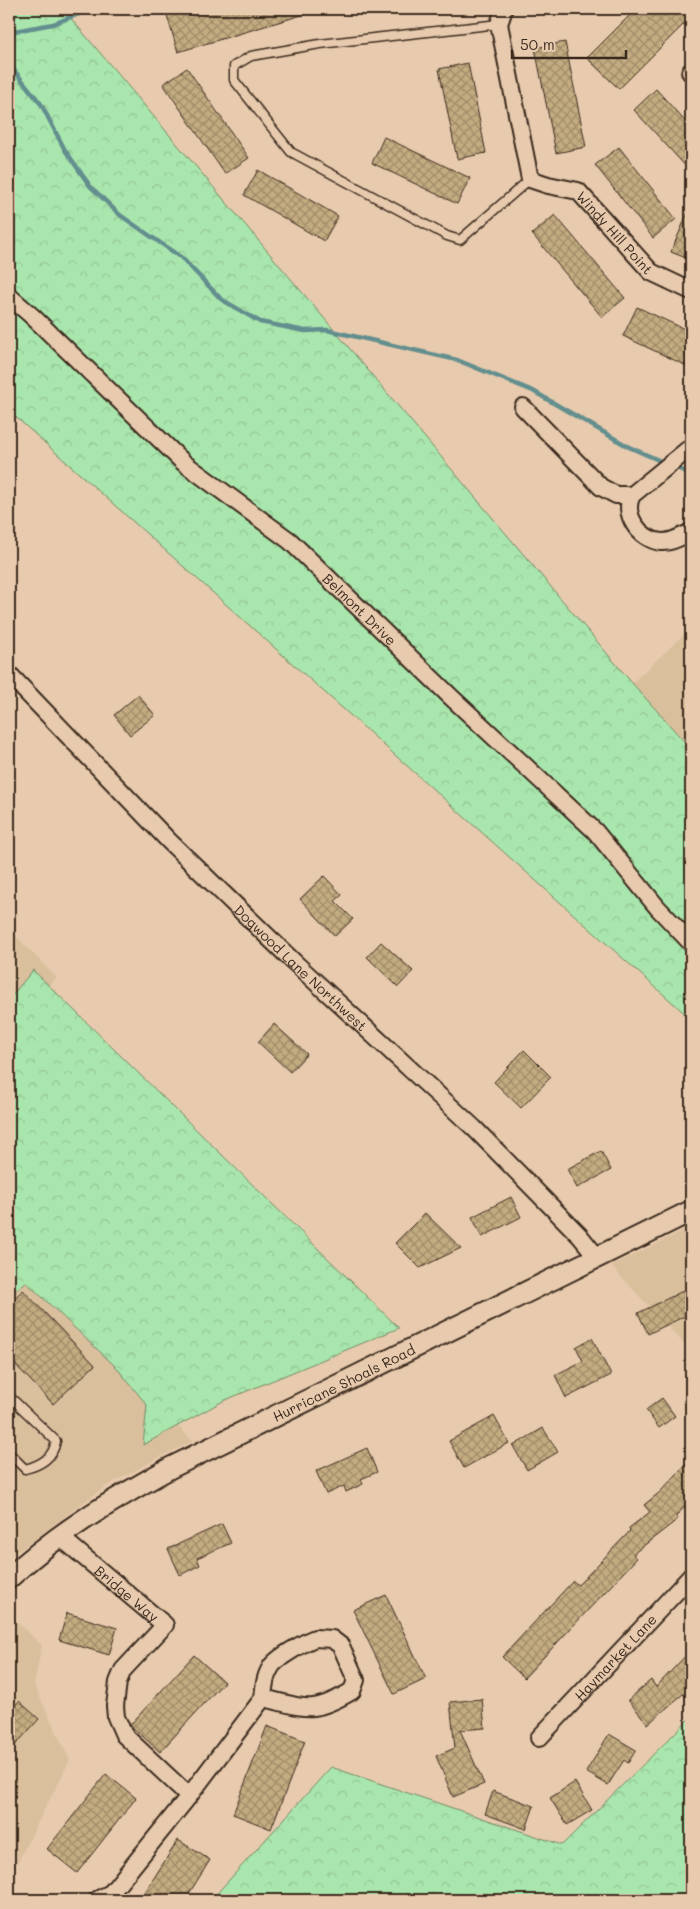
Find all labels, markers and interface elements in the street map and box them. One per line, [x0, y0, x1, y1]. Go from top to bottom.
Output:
scale bar [512, 28, 626, 60]
text: 50 m [520, 34, 555, 54]
street label: Windy Hill Point [573, 187, 658, 278]
street label: Belmont Drive [319, 569, 401, 649]
street label: Dogwood Lane Northwest [230, 900, 372, 1035]
street label: Hurricane Shoals Road [269, 1339, 418, 1426]
street label: Bridge Way [91, 1561, 163, 1626]
street label: Haymarket Lane [570, 1610, 660, 1704]

